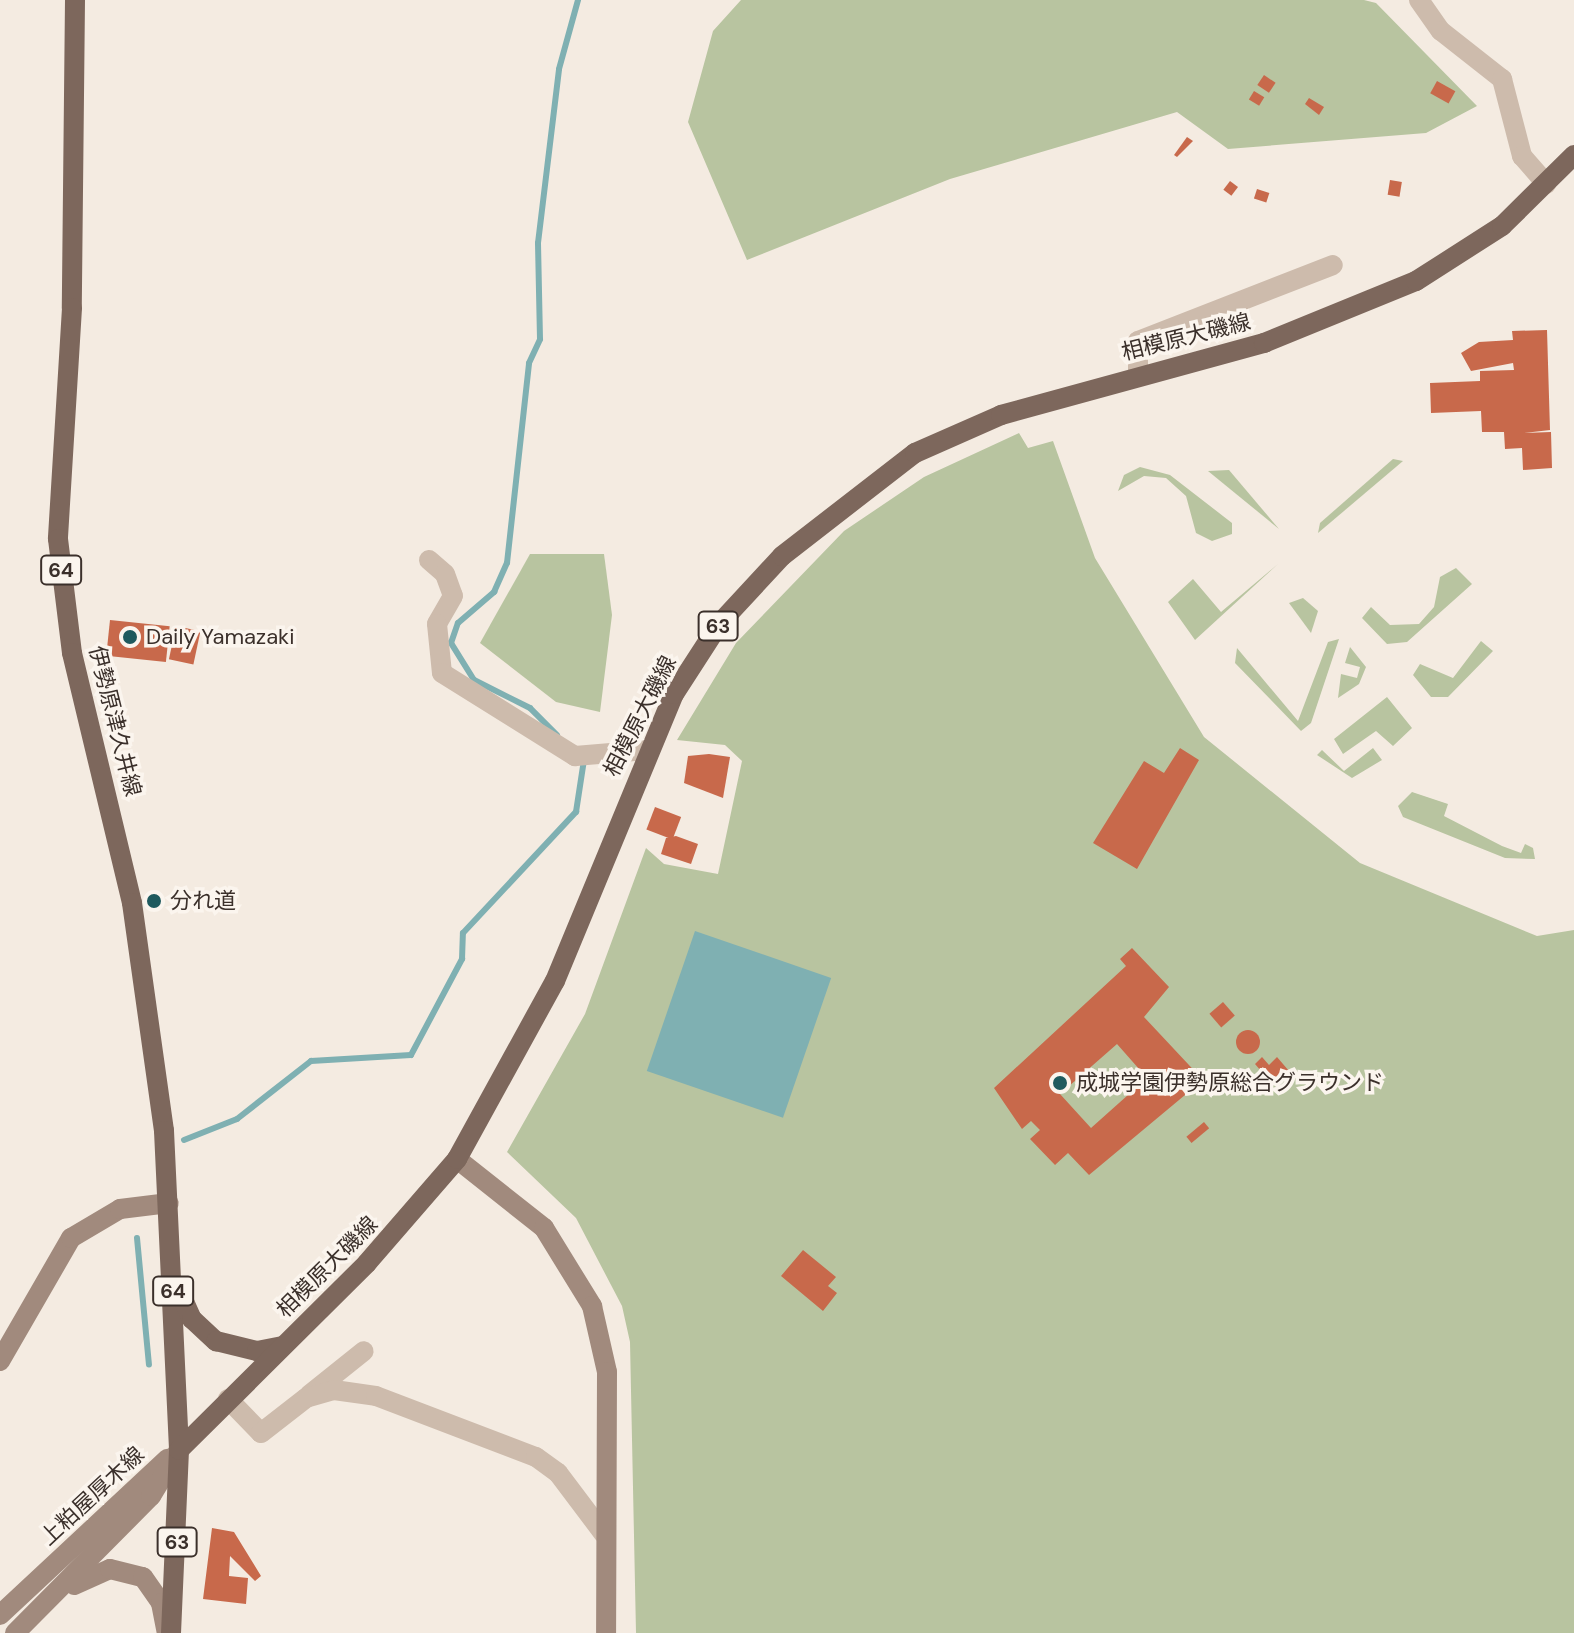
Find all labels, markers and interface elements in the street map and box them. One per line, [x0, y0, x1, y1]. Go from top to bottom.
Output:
street label: 相模原大磯線 [1119, 308, 1253, 366]
road number: 64 [39, 554, 83, 586]
road number: 63 [696, 610, 740, 642]
place label: Daily Yamazaki [146, 624, 294, 650]
marker: Daily Yamazaki [121, 628, 139, 646]
street label: 伊勢原津久井線 [84, 643, 146, 799]
street label: 相模原大磯線 [598, 651, 682, 781]
place label: 分れ道 [170, 888, 236, 914]
marker: 分れ道 [145, 892, 163, 910]
place label: 成城学園伊勢原総合グラウンド [1076, 1070, 1384, 1096]
marker: 成城学園伊勢原総合グラウンド [1051, 1074, 1069, 1092]
street label: 相模原大磯線 [271, 1211, 383, 1323]
road number: 64 [151, 1275, 195, 1307]
street label: 上粕屋厚木線 [35, 1441, 149, 1551]
road number: 63 [155, 1526, 199, 1558]

